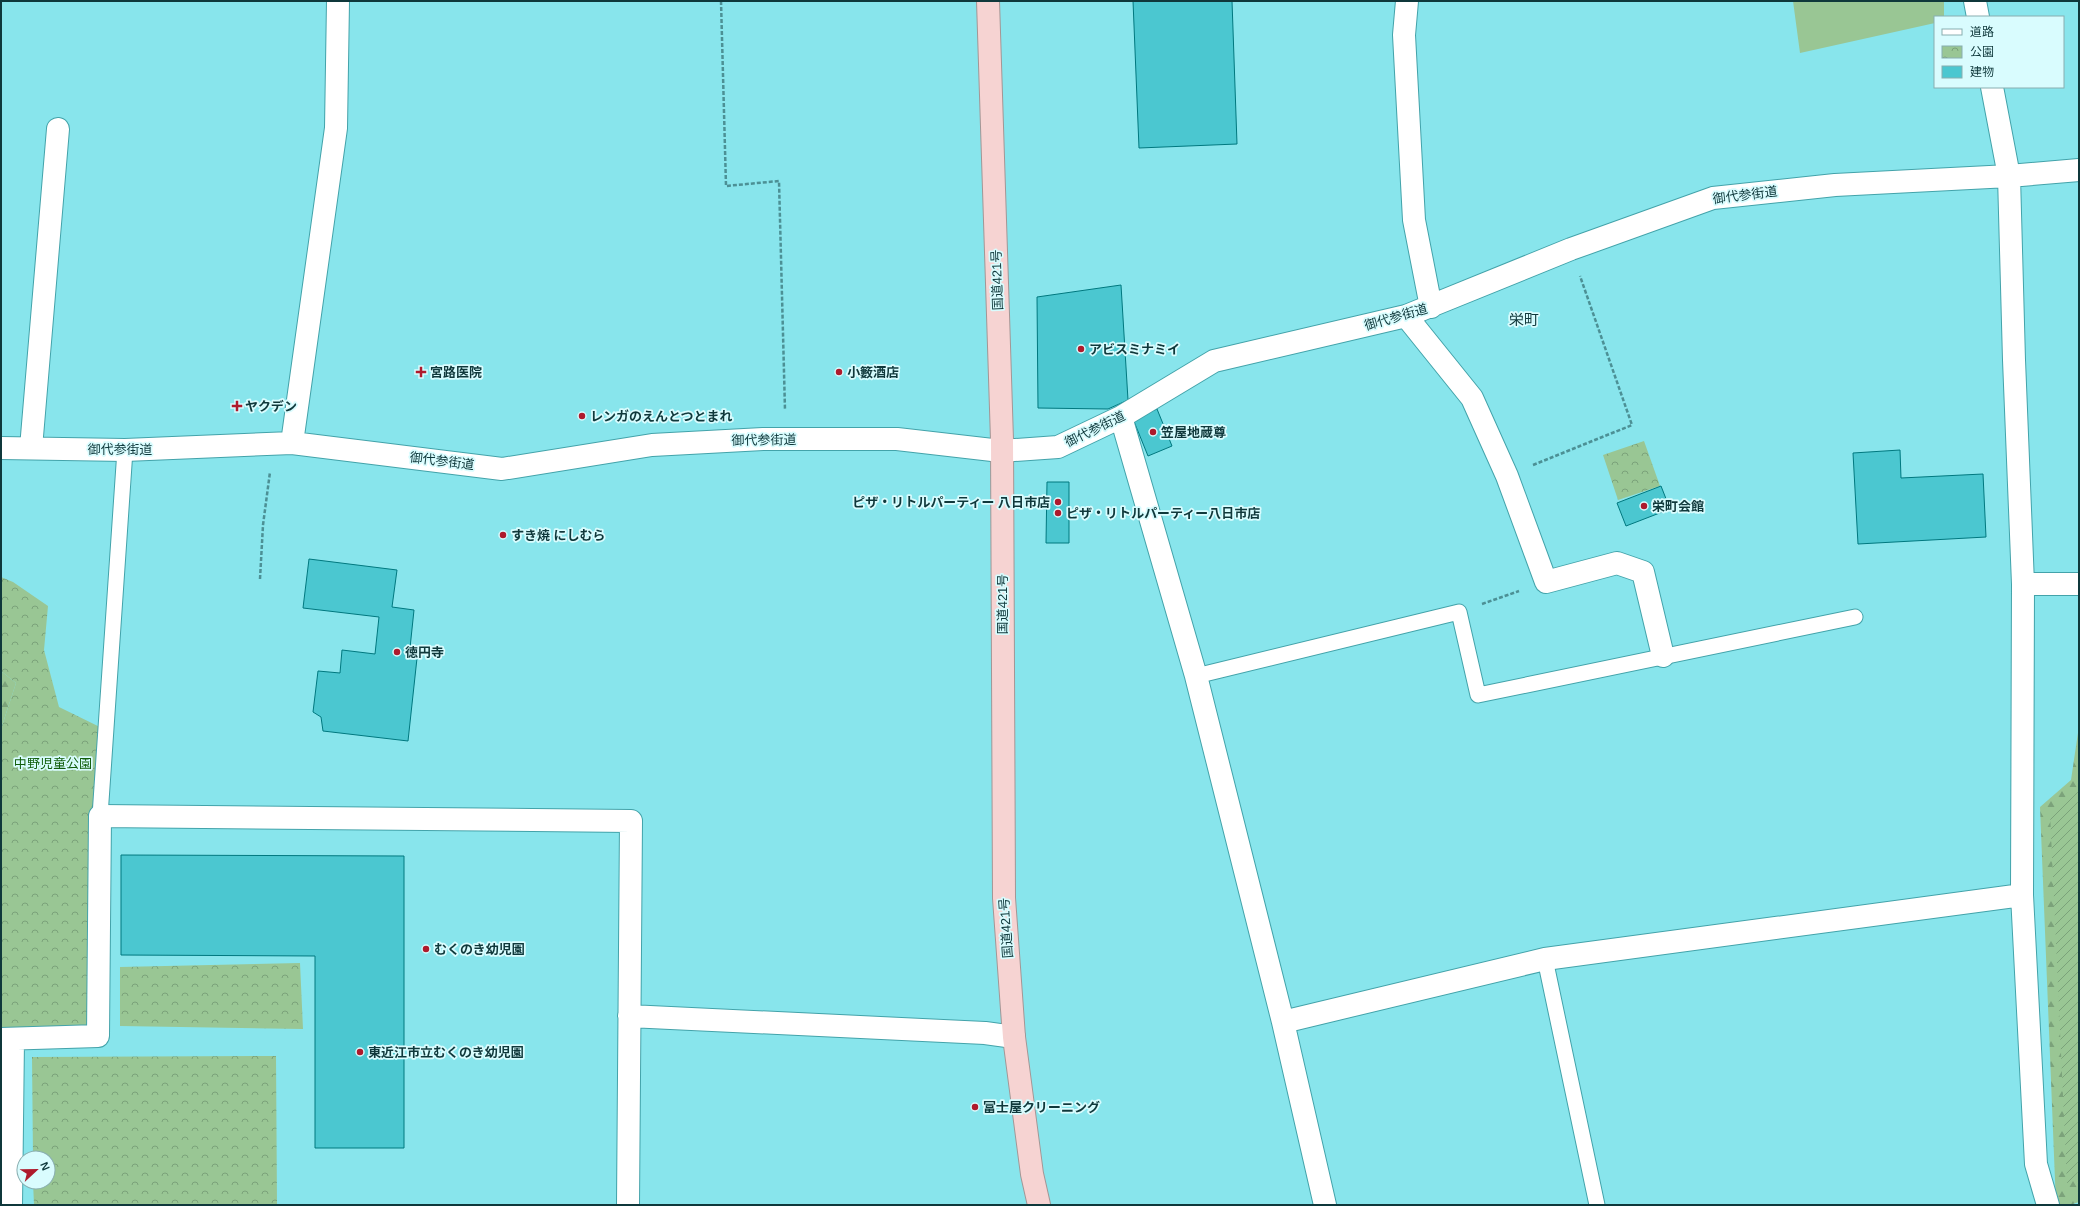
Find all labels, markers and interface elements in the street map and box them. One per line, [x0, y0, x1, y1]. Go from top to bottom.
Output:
legend [1934, 16, 2064, 88]
text: 道路 [1970, 25, 1994, 39]
text: 公園 [1970, 45, 1994, 59]
text: 建物 [1970, 65, 1994, 79]
street label: 御代参街道 [1712, 184, 1778, 206]
street label: 国道421号 [988, 249, 1006, 311]
street label: 御代参街道 [1363, 301, 1429, 333]
district label: 栄町 [1509, 311, 1539, 328]
place label: アビスミナミイ [1089, 342, 1180, 357]
marker: アビスミナミイ [1076, 344, 1086, 354]
place label: 宮路医院 [430, 365, 482, 380]
place label: 小籔酒店 [847, 365, 899, 380]
marker: 宮路医院 [415, 366, 427, 378]
marker: 小籔酒店 [834, 367, 844, 377]
place label: ヤクデン [245, 399, 297, 414]
marker: ヤクデン [232, 401, 242, 411]
street label: 御代参街道 [1062, 408, 1128, 450]
place label: レンガのえんとつとまれ [590, 409, 732, 424]
marker: レンガのえんとつとまれ [577, 411, 587, 421]
place label: 笠屋地蔵尊 [1161, 425, 1226, 440]
marker: 笠屋地蔵尊 [1148, 427, 1158, 437]
street label: 御代参街道 [731, 432, 797, 448]
street label: 御代参街道 [87, 442, 153, 457]
street label: 御代参街道 [409, 450, 475, 472]
place label: ピザ・リトルパーティー 八日市店 [852, 495, 1050, 510]
marker: ピザ・リトルパーティー 八日市店 [1053, 497, 1063, 507]
place label: 栄町会館 [1652, 499, 1704, 514]
marker: 栄町会館 [1639, 501, 1649, 511]
place label: ピザ・リトルパーティー八日市店 [1066, 506, 1260, 521]
marker: ピザ・リトルパーティー八日市店 [1053, 508, 1063, 518]
place label: すき焼 にしむら [511, 528, 606, 543]
marker: すき焼 にしむら [498, 530, 508, 540]
street label: 国道421号 [995, 574, 1010, 634]
place label: 徳円寺 [405, 645, 444, 660]
marker: 徳円寺 [392, 647, 402, 657]
park label: 中野児童公園 [14, 756, 92, 771]
street label: 国道421号 [996, 897, 1016, 959]
place label: むくのき幼児園 [434, 942, 525, 957]
marker: むくのき幼児園 [421, 944, 431, 954]
place label: 東近江市立むくのき幼児園 [368, 1045, 524, 1060]
marker: 東近江市立むくのき幼児園 [355, 1047, 365, 1057]
place label: 富士屋クリーニング [983, 1100, 1100, 1115]
marker: 富士屋クリーニング [970, 1102, 980, 1112]
north arrow [16, 1150, 56, 1190]
text: N [38, 1160, 52, 1172]

